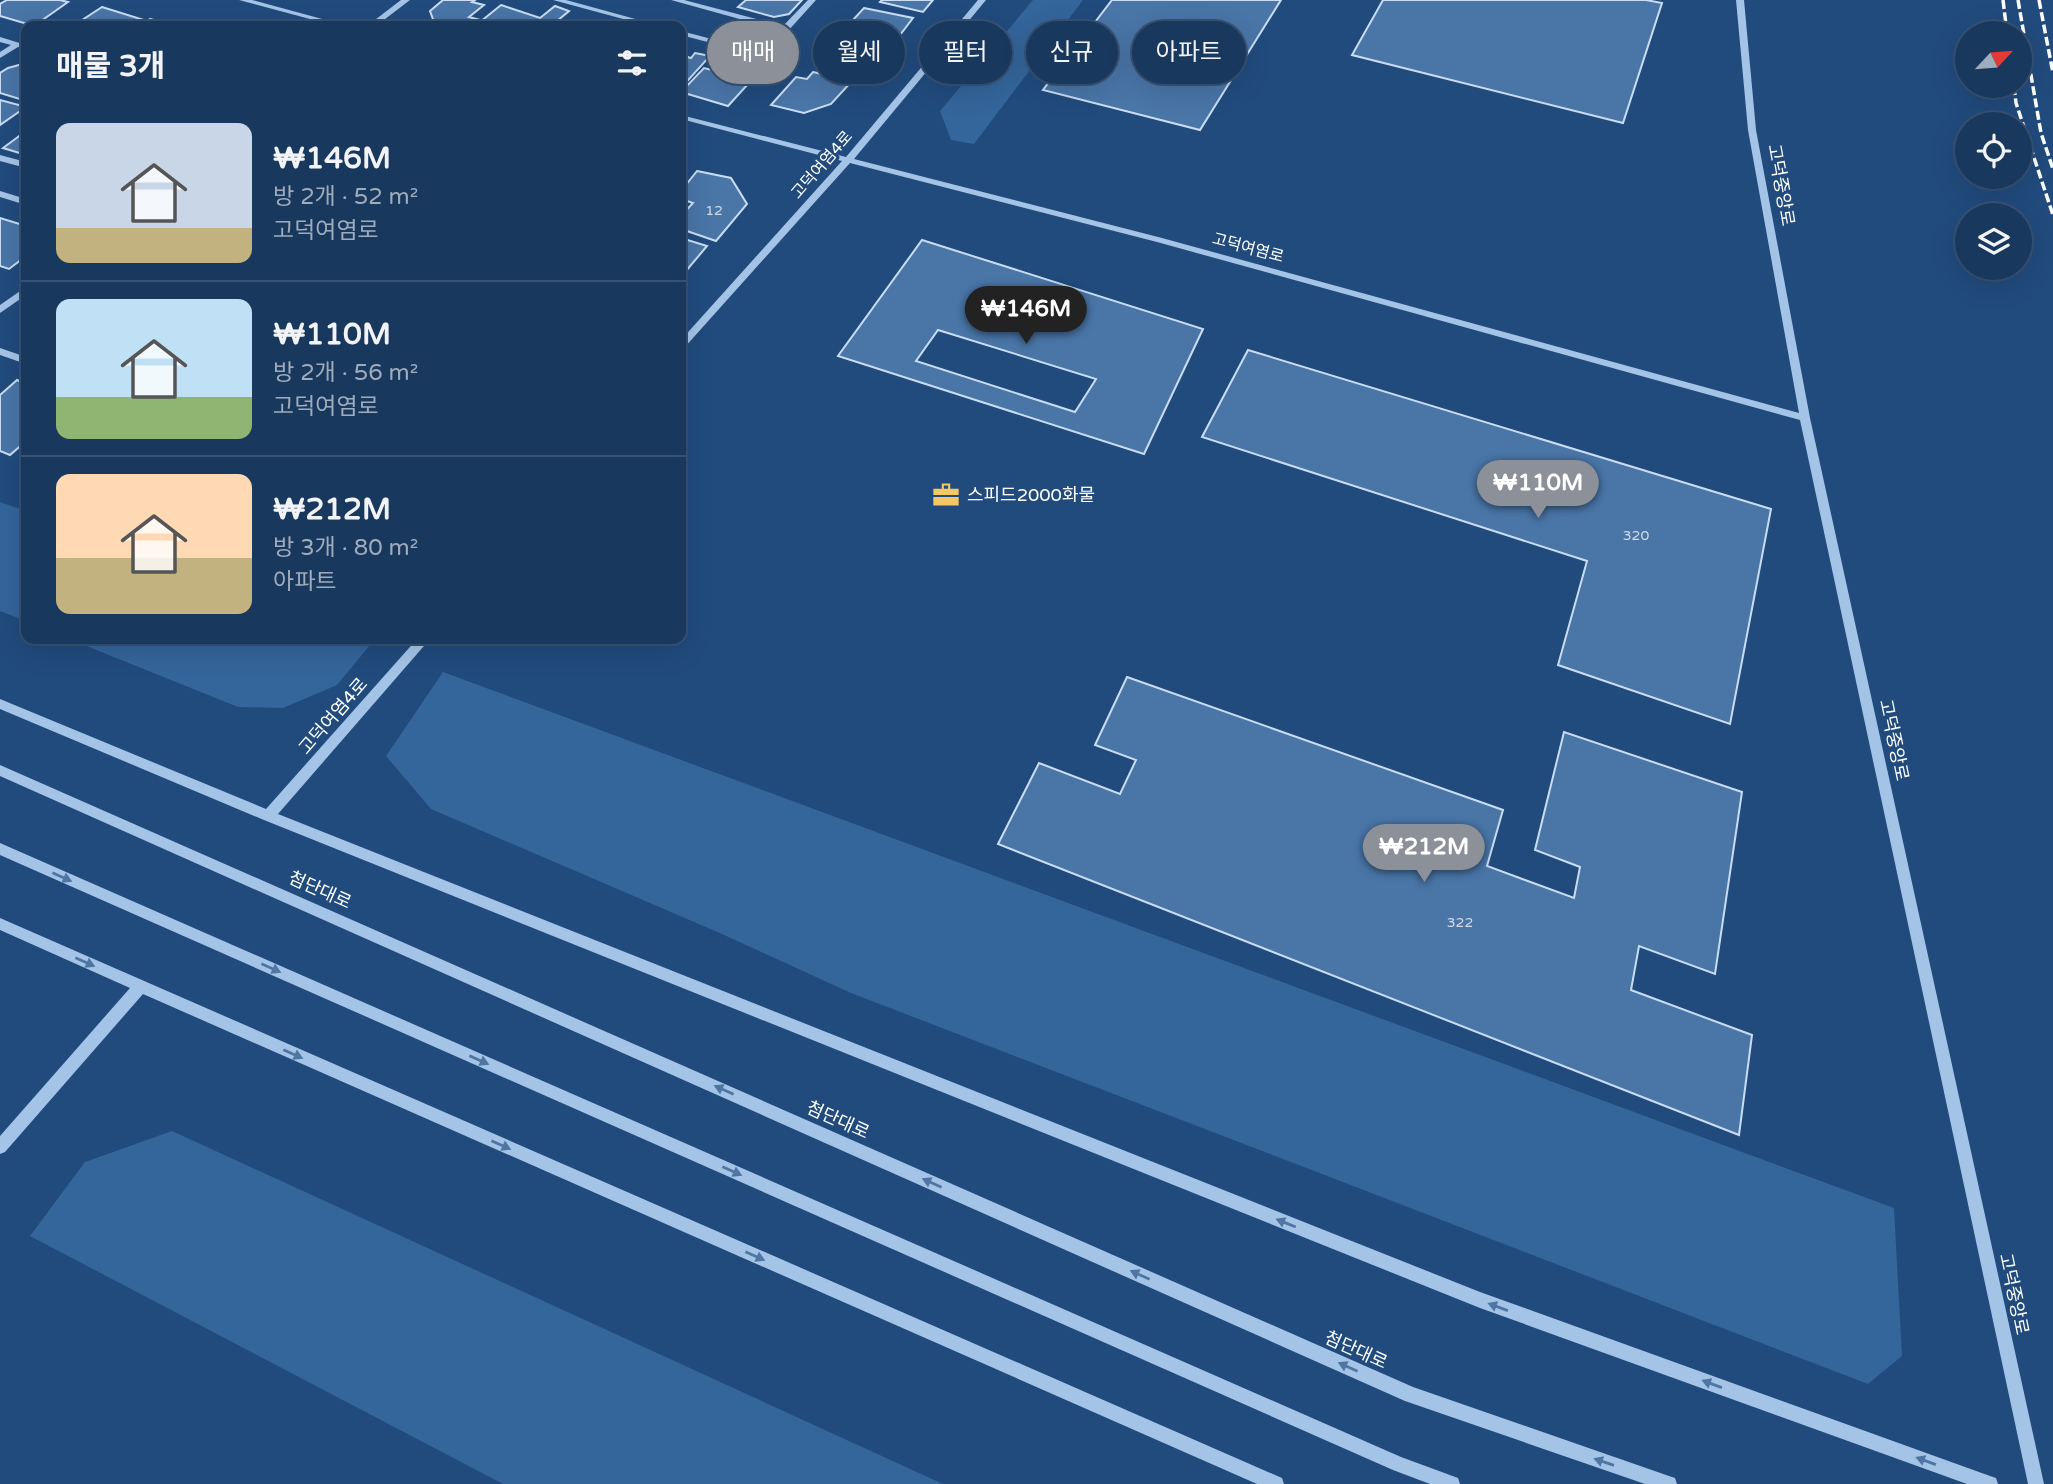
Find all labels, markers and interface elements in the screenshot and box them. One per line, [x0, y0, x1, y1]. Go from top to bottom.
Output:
chip: 매매 [707, 21, 799, 84]
chip: 월세 [813, 21, 905, 84]
chip: 필터 [919, 21, 1012, 84]
chip: 신규 [1026, 21, 1118, 84]
chip: 아파트 [1132, 21, 1246, 84]
north arrow [1955, 21, 2032, 98]
map controls [1955, 21, 2032, 280]
icon: filters [613, 44, 651, 82]
text: 매물 3개 [56, 48, 165, 85]
button: locate [1955, 112, 2032, 189]
street label: 고덕여염4로 [787, 127, 857, 203]
text: ₩146M [273, 140, 391, 177]
street label: 고덕중앙로 [1763, 142, 1799, 228]
icon: home [112, 151, 196, 235]
text: 방 2개 · 52 m² [273, 183, 418, 211]
house number: 12 [705, 202, 723, 219]
button: layers [1955, 203, 2032, 280]
text: 고덕여염로 [273, 217, 379, 245]
street label: 고덕여염로 [1210, 229, 1286, 267]
pin: ₩146M [977, 286, 1075, 346]
text: ₩146M [981, 295, 1071, 323]
text: ₩110M [273, 316, 391, 353]
icon: home [112, 327, 196, 411]
text: 방 2개 · 56 m² [273, 359, 418, 387]
text: 고덕여염로 [273, 393, 379, 421]
pin: ₩110M [1489, 461, 1587, 520]
text: ₩110M [1493, 469, 1583, 497]
office icon: 스피드2000화물 [931, 480, 961, 510]
place label: 스피드2000화물 [967, 484, 1095, 506]
text: ₩212M [273, 491, 391, 528]
icon: home [112, 502, 196, 586]
house number: 320 [1623, 527, 1649, 544]
text: 방 3개 · 80 m² [273, 534, 418, 562]
text: 아파트 [273, 568, 336, 596]
street label: 고덕여염4로 [294, 673, 372, 759]
street label: 고덕중앙로 [1875, 697, 1913, 783]
pin: ₩212M [1375, 824, 1473, 884]
text: ₩212M [1379, 833, 1469, 861]
street label: 첨단대로 [285, 866, 355, 914]
one-way arrow [52, 872, 73, 883]
house number: 322 [1447, 914, 1473, 931]
one-way arrow [74, 957, 95, 968]
one-way arrow [261, 962, 281, 974]
one-way arrow [283, 1048, 304, 1059]
one-way arrow [469, 1054, 489, 1066]
one-way arrow [714, 1084, 734, 1096]
street label: 첨단대로 [803, 1096, 873, 1144]
one-way arrow [491, 1139, 511, 1151]
one-way arrow [722, 1165, 742, 1177]
one-way arrow [922, 1177, 942, 1189]
one-way arrow [1276, 1217, 1297, 1228]
one-way arrow [744, 1251, 765, 1262]
street label: 고덕중앙로 [1995, 1251, 2033, 1337]
one-way arrow [1130, 1269, 1150, 1281]
one-way arrow [1487, 1301, 1508, 1312]
street label: 첨단대로 [1321, 1326, 1391, 1374]
one-way arrow [1338, 1361, 1358, 1373]
one-way arrow [1701, 1378, 1722, 1389]
one-way arrow [1915, 1455, 1936, 1466]
one-way arrow [1594, 1456, 1615, 1467]

